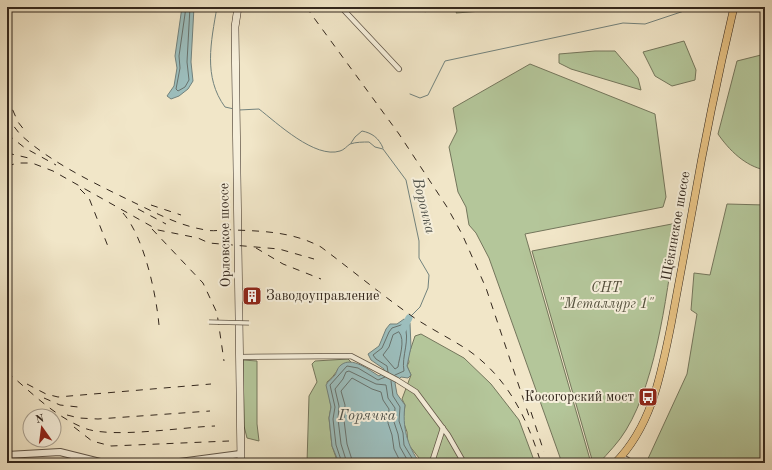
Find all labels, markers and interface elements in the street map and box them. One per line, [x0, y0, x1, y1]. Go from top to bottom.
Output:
street label: Щёкинское шоссе [659, 170, 693, 282]
water label: Воронка [409, 176, 437, 236]
street label: Орловское шоссе [217, 183, 233, 287]
park label: СНТ "Металлург 1" [558, 281, 654, 312]
building icon: Заводоуправление [241, 285, 263, 307]
place label: Заводоуправление [266, 289, 380, 303]
bus stop icon: Косогорский мост [637, 386, 659, 408]
place label: Косогорский мост [524, 390, 634, 404]
north arrow [22, 408, 62, 448]
water label: Горячка [337, 409, 396, 424]
text: N [35, 413, 46, 426]

